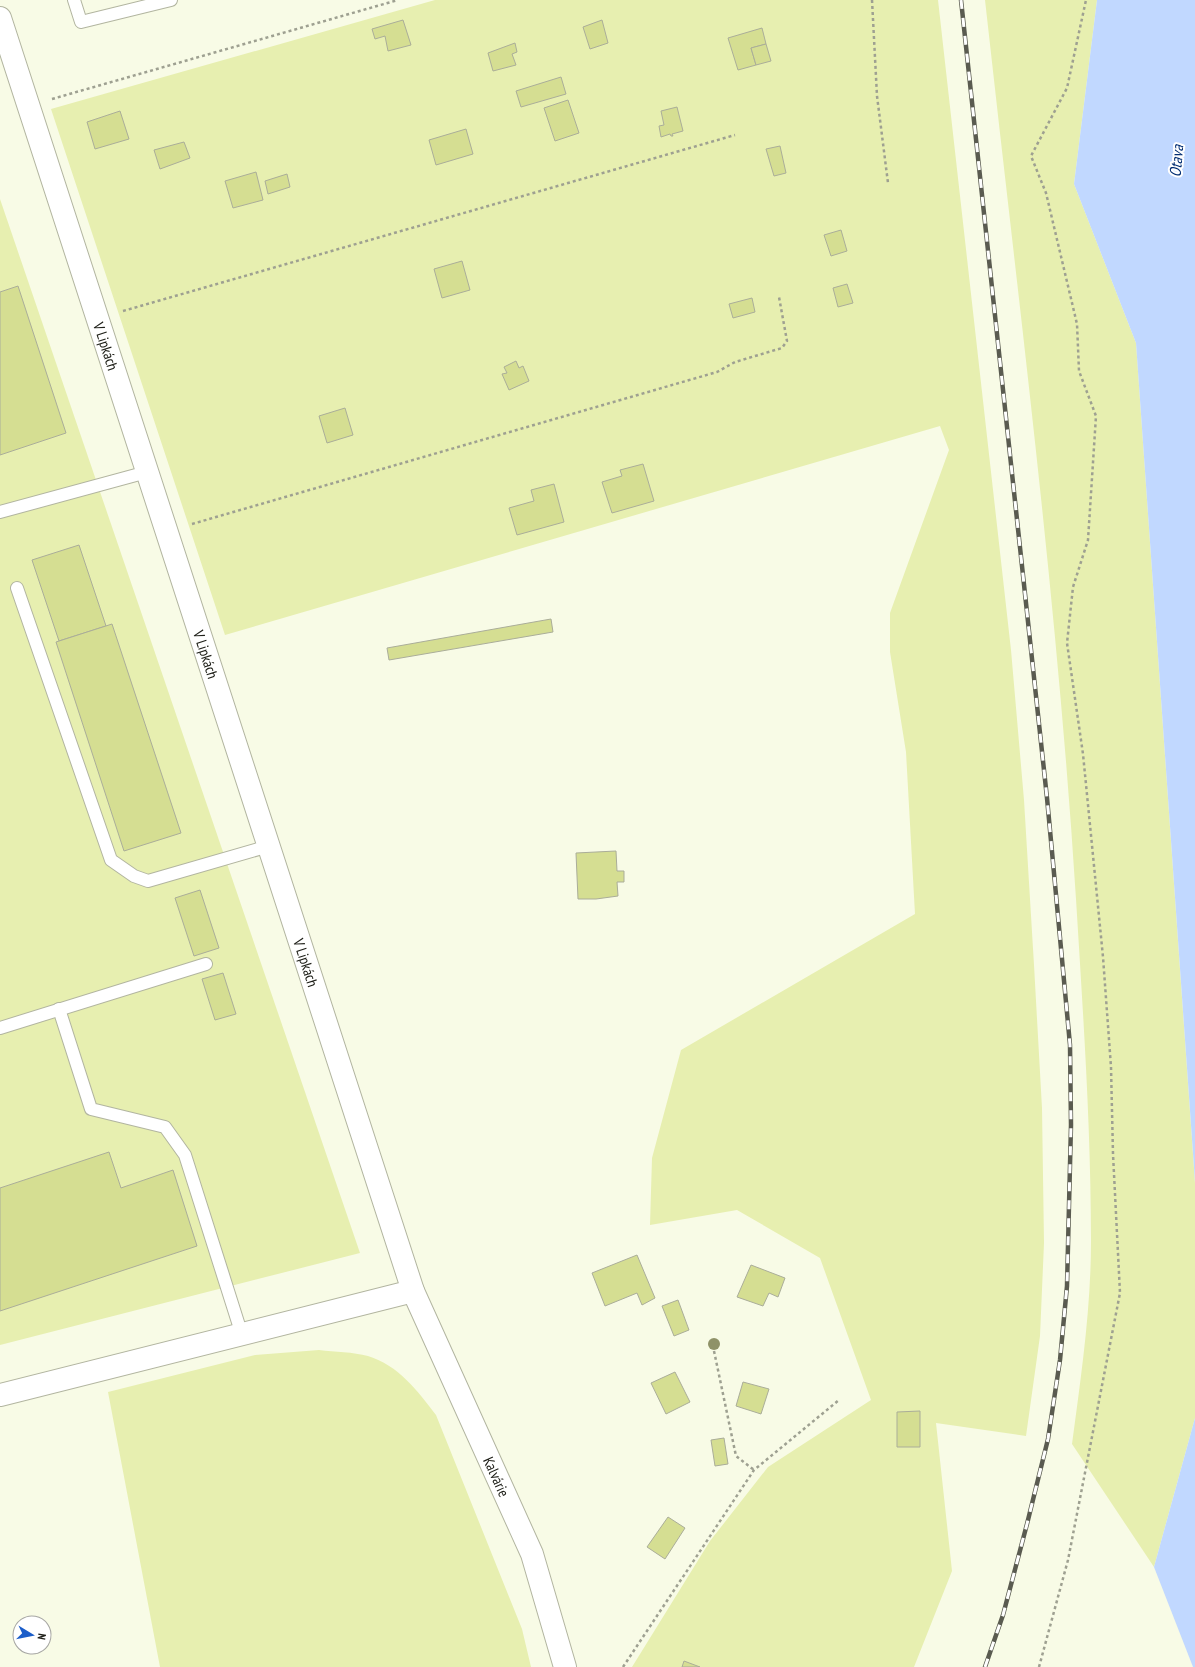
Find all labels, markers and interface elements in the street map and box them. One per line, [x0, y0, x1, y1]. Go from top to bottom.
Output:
water label: Otava [1165, 143, 1188, 178]
street label: V Lipkách [89, 319, 123, 373]
street label: V Lipkách [189, 627, 223, 681]
street label: V Lipkách [289, 935, 323, 989]
street label: Kalvárie [480, 1453, 514, 1500]
north arrow [12, 1615, 52, 1655]
text: N [34, 1633, 49, 1641]

